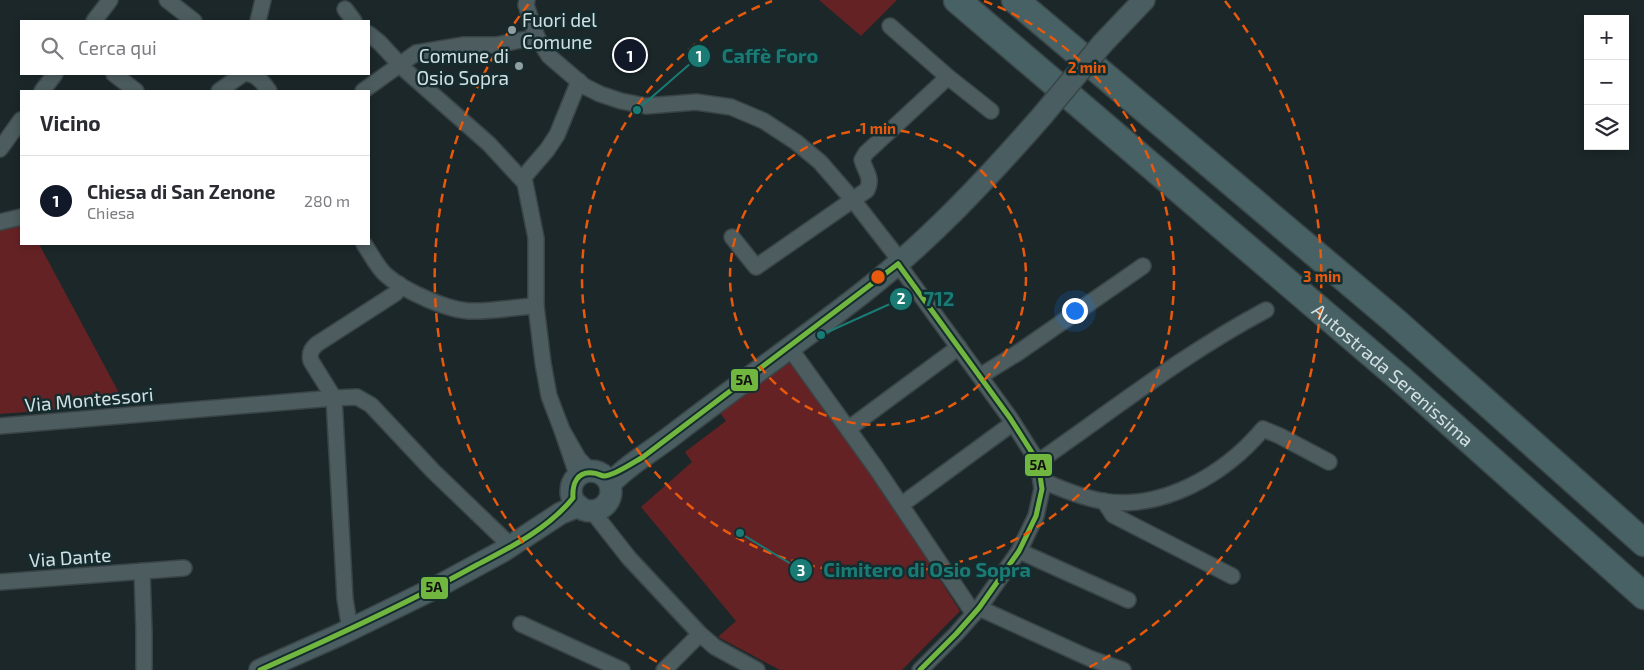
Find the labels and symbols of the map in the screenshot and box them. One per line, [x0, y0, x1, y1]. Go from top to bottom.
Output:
place label: Fuori del Comune [522, 8, 597, 53]
marker: Fuori del Comune [506, 24, 518, 36]
pin: 1 [614, 36, 646, 74]
callout: Caffè Foro [687, 39, 828, 74]
text: Caffè Foro [722, 43, 818, 67]
place label: Comune di Osio Sopra [416, 44, 509, 89]
text: 1 [696, 47, 702, 65]
text: 2 min [1068, 58, 1106, 76]
marker: Comune di Osio Sopra [513, 60, 525, 72]
text: 1 min [860, 119, 896, 137]
text: 3 min [1303, 267, 1341, 285]
centre of rings [869, 268, 887, 286]
callout: 712 [889, 281, 965, 316]
text: 712 [924, 286, 954, 310]
text: 2 [897, 289, 906, 307]
your location [1062, 298, 1088, 324]
street label: Autostrada Serenissima [1308, 298, 1479, 451]
line badge: 5A [730, 368, 759, 392]
text: 5A [736, 371, 753, 388]
street label: Via Montessori [24, 382, 154, 416]
line badge: 5A [1024, 453, 1053, 477]
text: 5A [1030, 456, 1047, 473]
street label: Via Dante [28, 543, 112, 571]
callout: Cimitero di Osio Sopra [788, 553, 1041, 588]
text: Cimitero di Osio Sopra [823, 557, 1031, 581]
text: 3 [797, 561, 805, 579]
line badge: 5A [420, 576, 449, 600]
text: 5A [426, 578, 443, 595]

